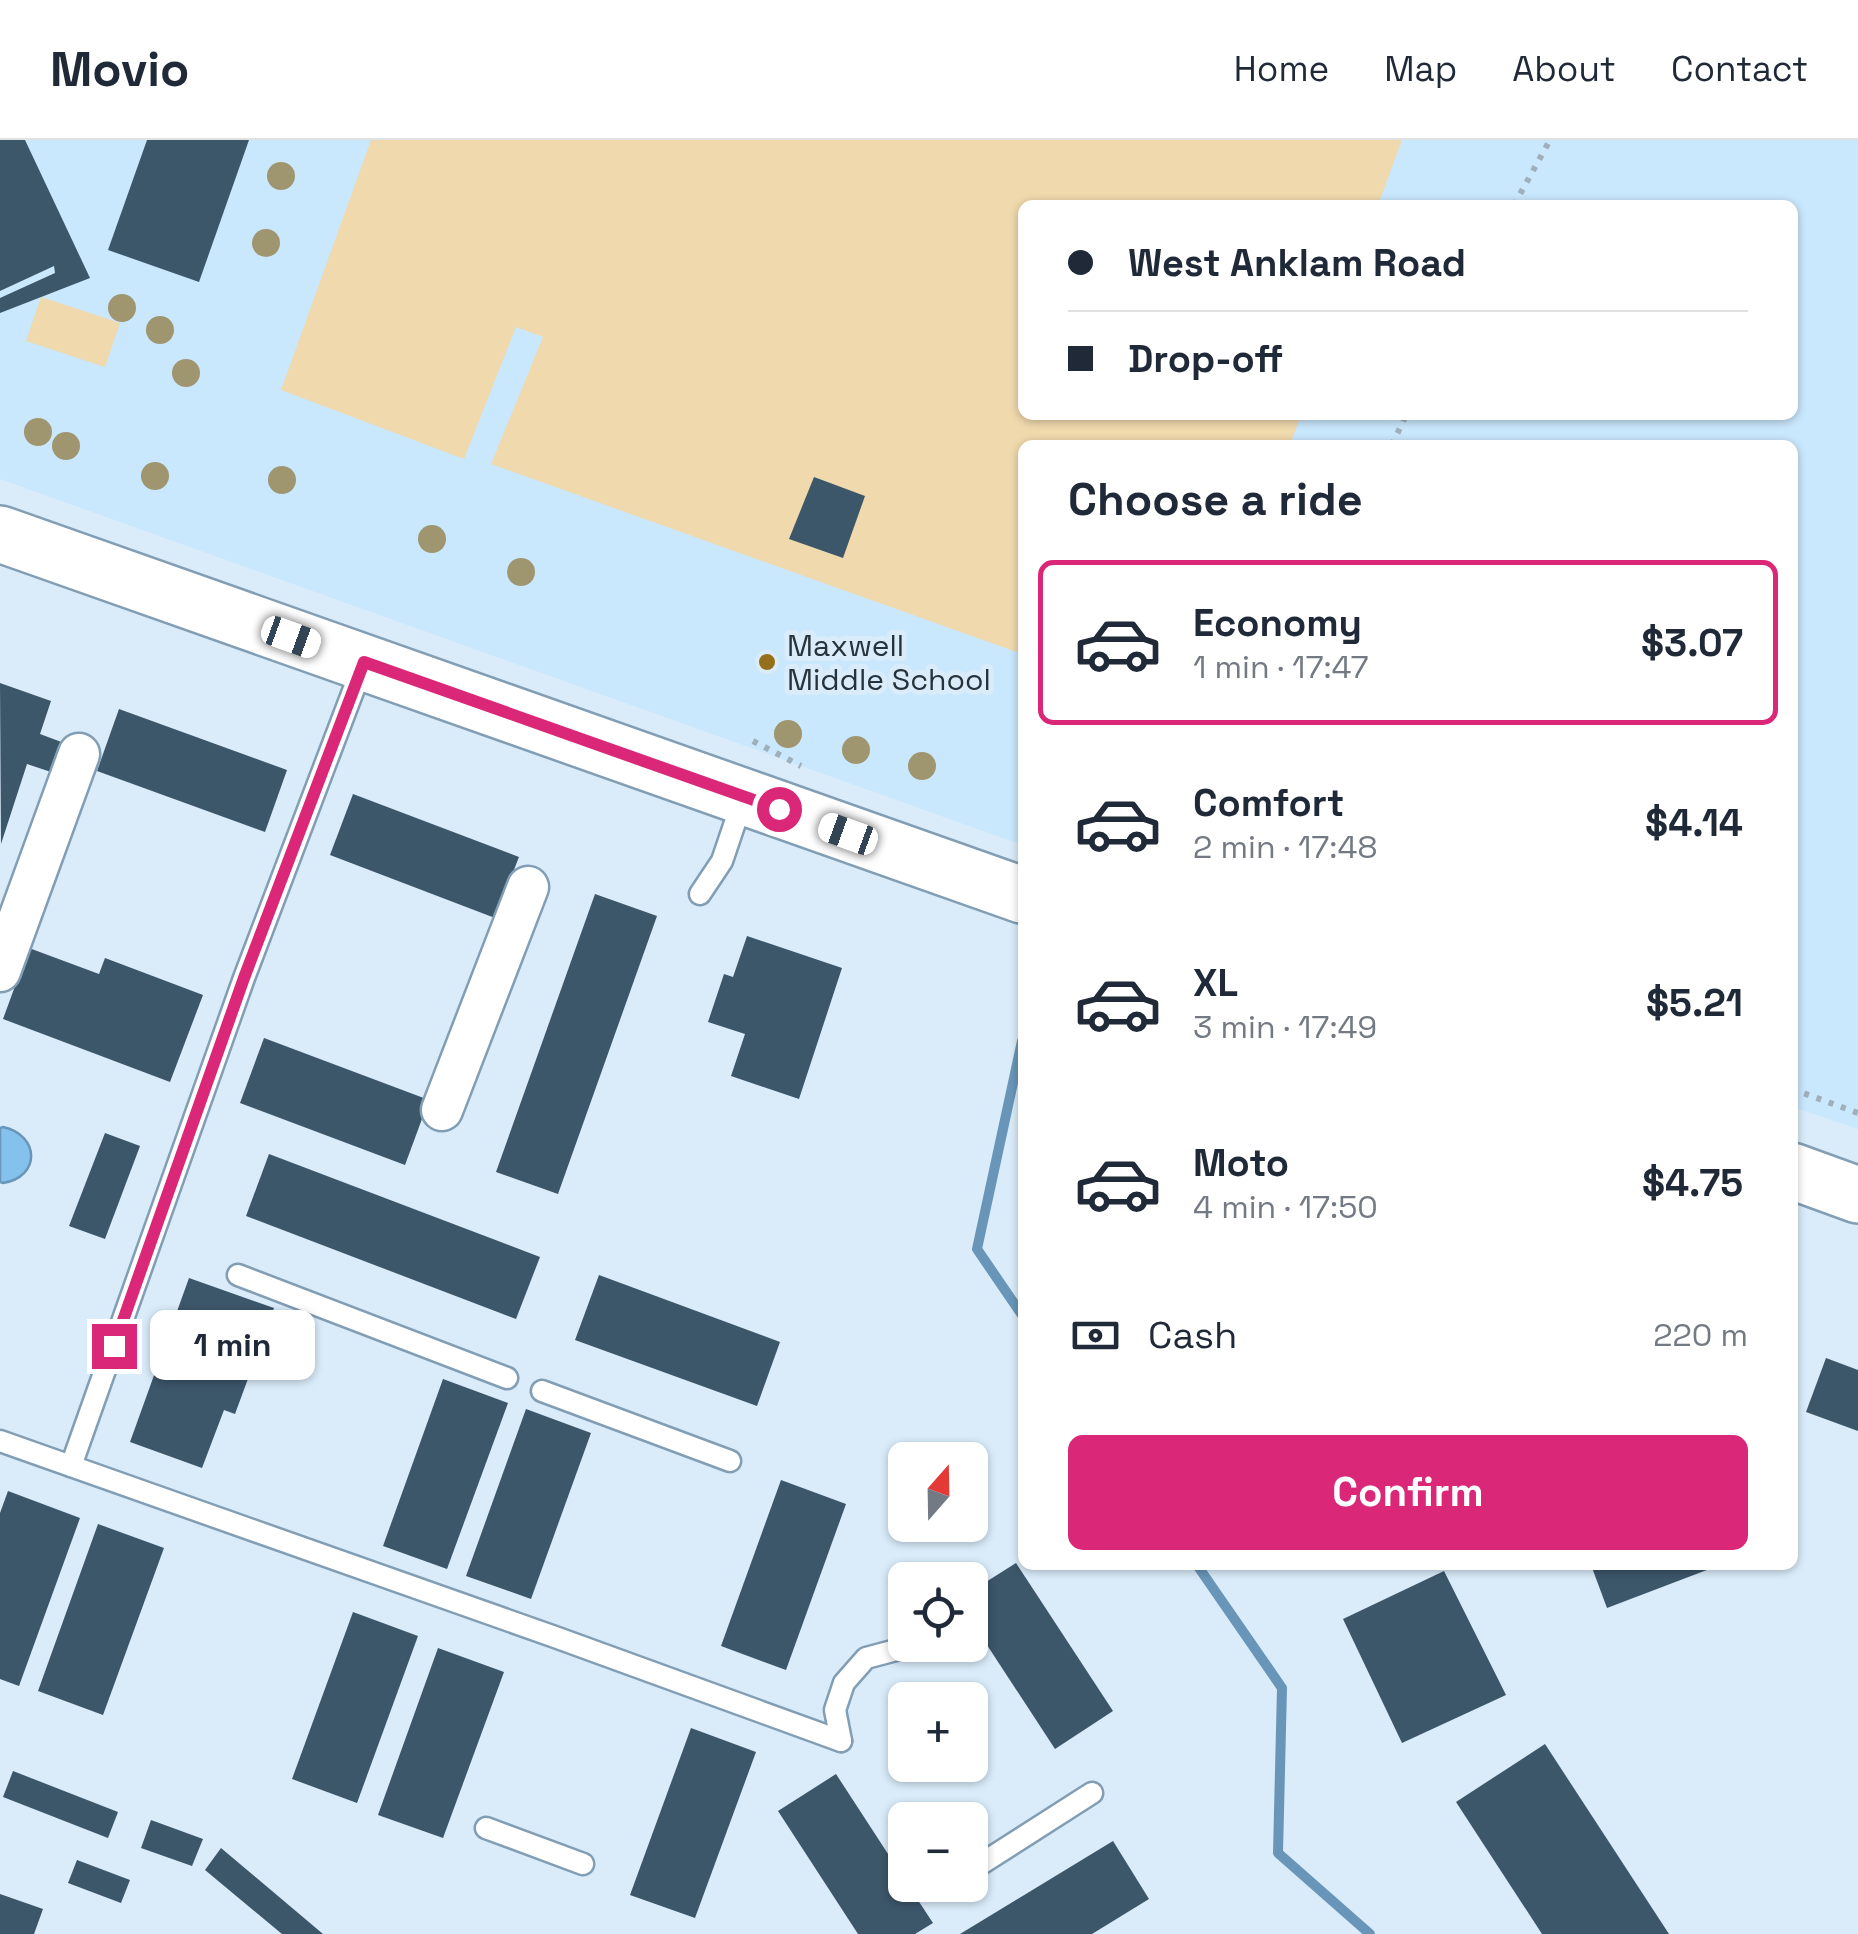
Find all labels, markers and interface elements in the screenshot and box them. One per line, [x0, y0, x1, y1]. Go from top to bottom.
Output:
text: Movio [50, 39, 190, 100]
text: Home [1234, 47, 1329, 91]
text: Map [1384, 47, 1457, 91]
text: About [1512, 47, 1616, 91]
text: Contact [1671, 47, 1808, 91]
text: West Anklam Road [1128, 239, 1466, 287]
text: Drop-off [1128, 335, 1283, 383]
text: Choose a ride [1068, 471, 1363, 528]
icon: car [1073, 598, 1163, 688]
text: Economy [1193, 599, 1362, 647]
car [258, 613, 324, 661]
text: $3.07 [1641, 619, 1743, 667]
place label: Maxwell Middle School [787, 626, 991, 699]
text: 1 min · 17:47 [1193, 647, 1369, 687]
marker: Maxwell Middle School [756, 651, 778, 673]
icon: car [1073, 778, 1163, 868]
text: Comfort [1193, 779, 1344, 827]
route start [757, 787, 802, 832]
text: $4.14 [1645, 799, 1743, 847]
car [815, 810, 881, 858]
text: 2 min · 17:48 [1193, 827, 1377, 867]
icon: car [1073, 958, 1163, 1048]
text: XL [1193, 959, 1238, 1007]
text: $5.21 [1646, 979, 1743, 1027]
text: 3 min · 17:49 [1193, 1007, 1377, 1047]
icon: car [1073, 1138, 1163, 1228]
text: Moto [1193, 1139, 1289, 1187]
text: $4.75 [1642, 1159, 1743, 1207]
text: 4 min · 17:50 [1193, 1187, 1378, 1227]
icon: cash [1068, 1308, 1123, 1363]
callout: 1 min [149, 1311, 314, 1381]
text: Cash [1148, 1311, 1237, 1359]
text: 220 m [1653, 1315, 1748, 1355]
route end [92, 1324, 137, 1369]
text: 1 min [193, 1325, 272, 1365]
button: Confirm [1068, 1435, 1748, 1550]
north arrow [888, 1442, 988, 1542]
map controls [888, 1442, 988, 1902]
button: locate [888, 1562, 988, 1662]
button: + [888, 1682, 988, 1782]
button: − [888, 1802, 988, 1902]

